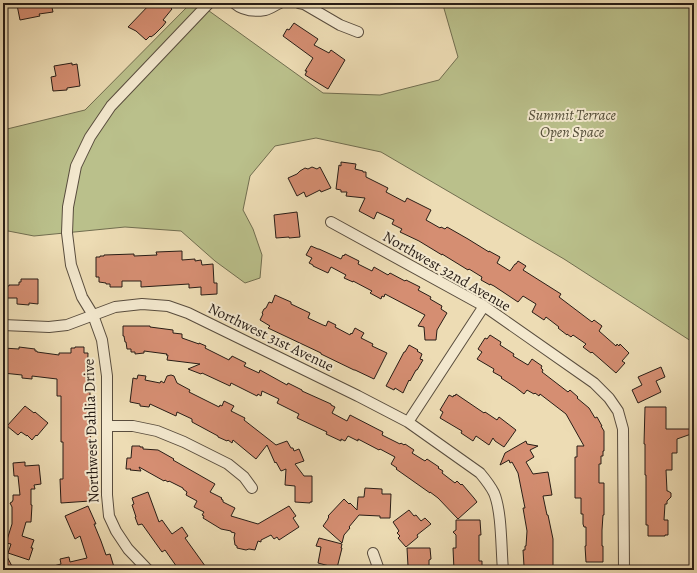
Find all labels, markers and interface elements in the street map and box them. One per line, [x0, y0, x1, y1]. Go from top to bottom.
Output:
park label: Summit Terrace Open Space [528, 105, 616, 142]
street label: Northwest 32nd Avenue [379, 226, 515, 316]
street label: Northwest 31st Avenue [205, 298, 337, 376]
street label: Northwest Dahlia Drive [78, 358, 104, 504]

